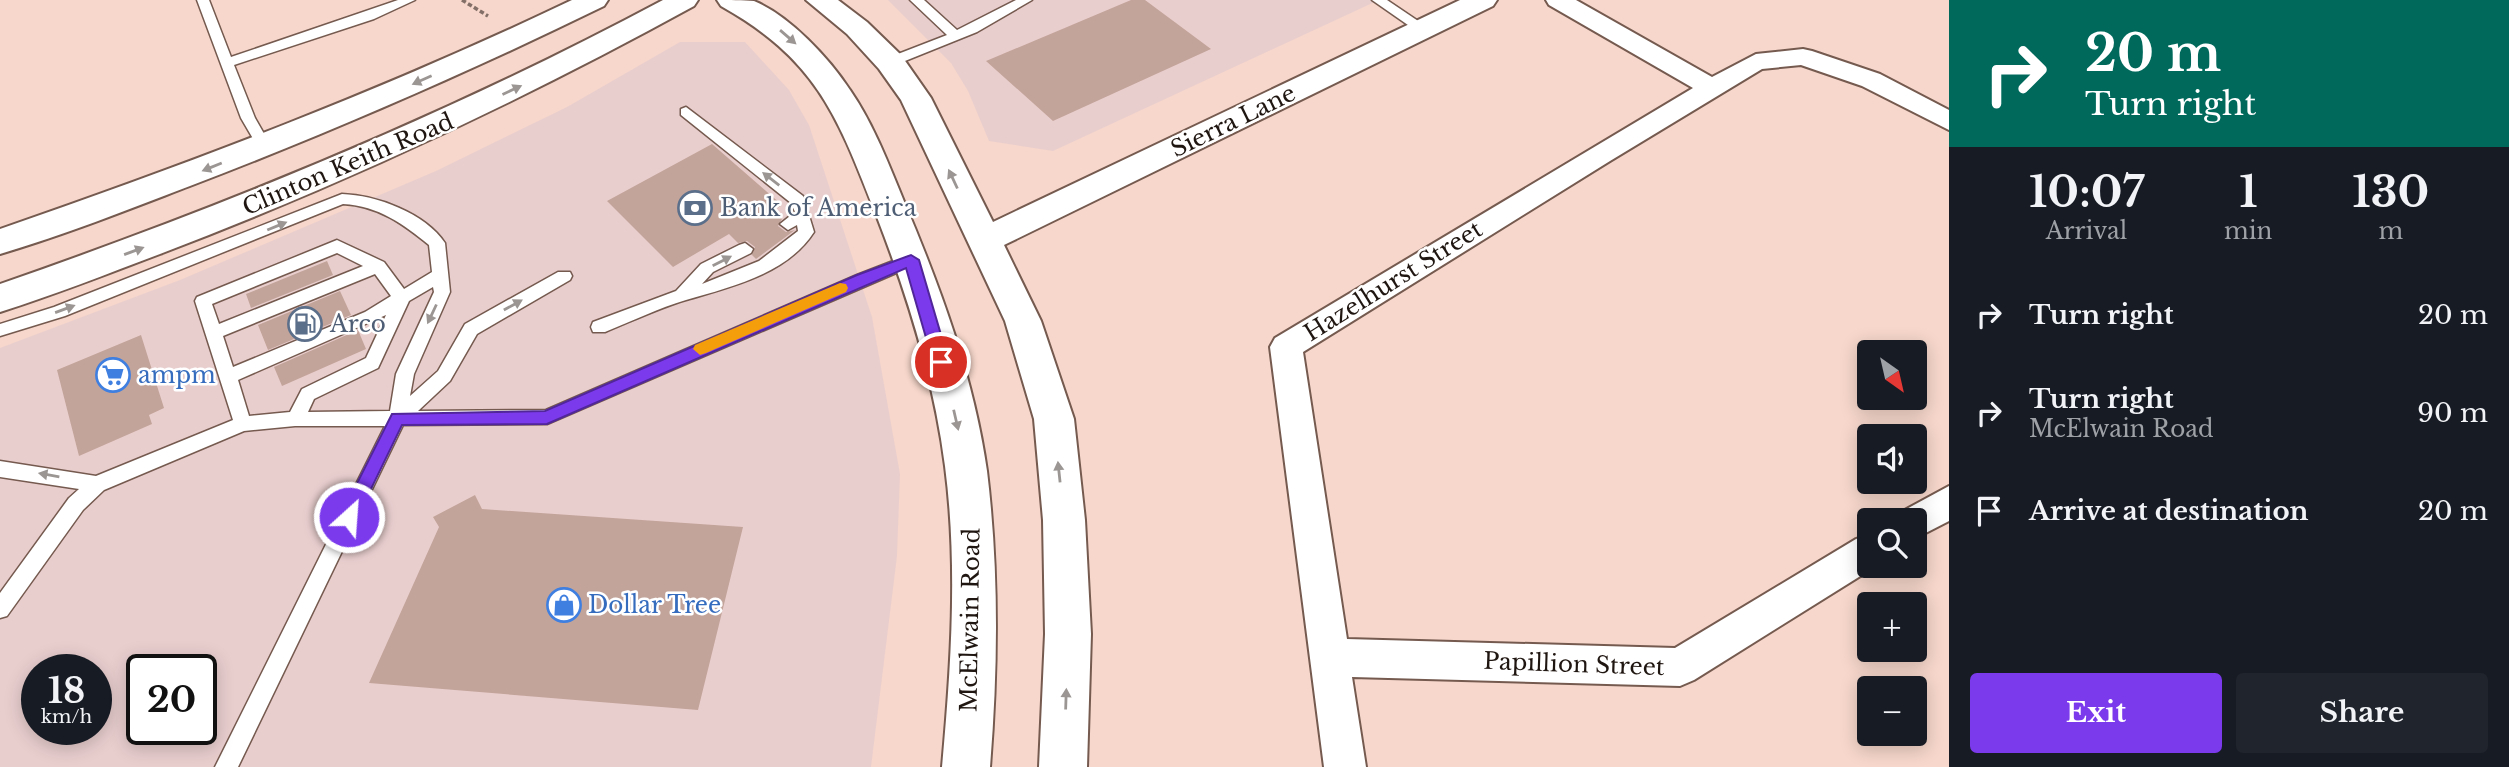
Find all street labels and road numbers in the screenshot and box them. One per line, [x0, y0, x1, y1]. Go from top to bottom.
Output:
street label: Sierra Lane [1166, 79, 1300, 163]
street label: Clinton Keith Road [238, 107, 458, 221]
street label: Hazelhurst Street [1299, 215, 1487, 347]
street label: McElwain Road [954, 528, 986, 712]
street label: Papillion Street [1483, 647, 1665, 681]

